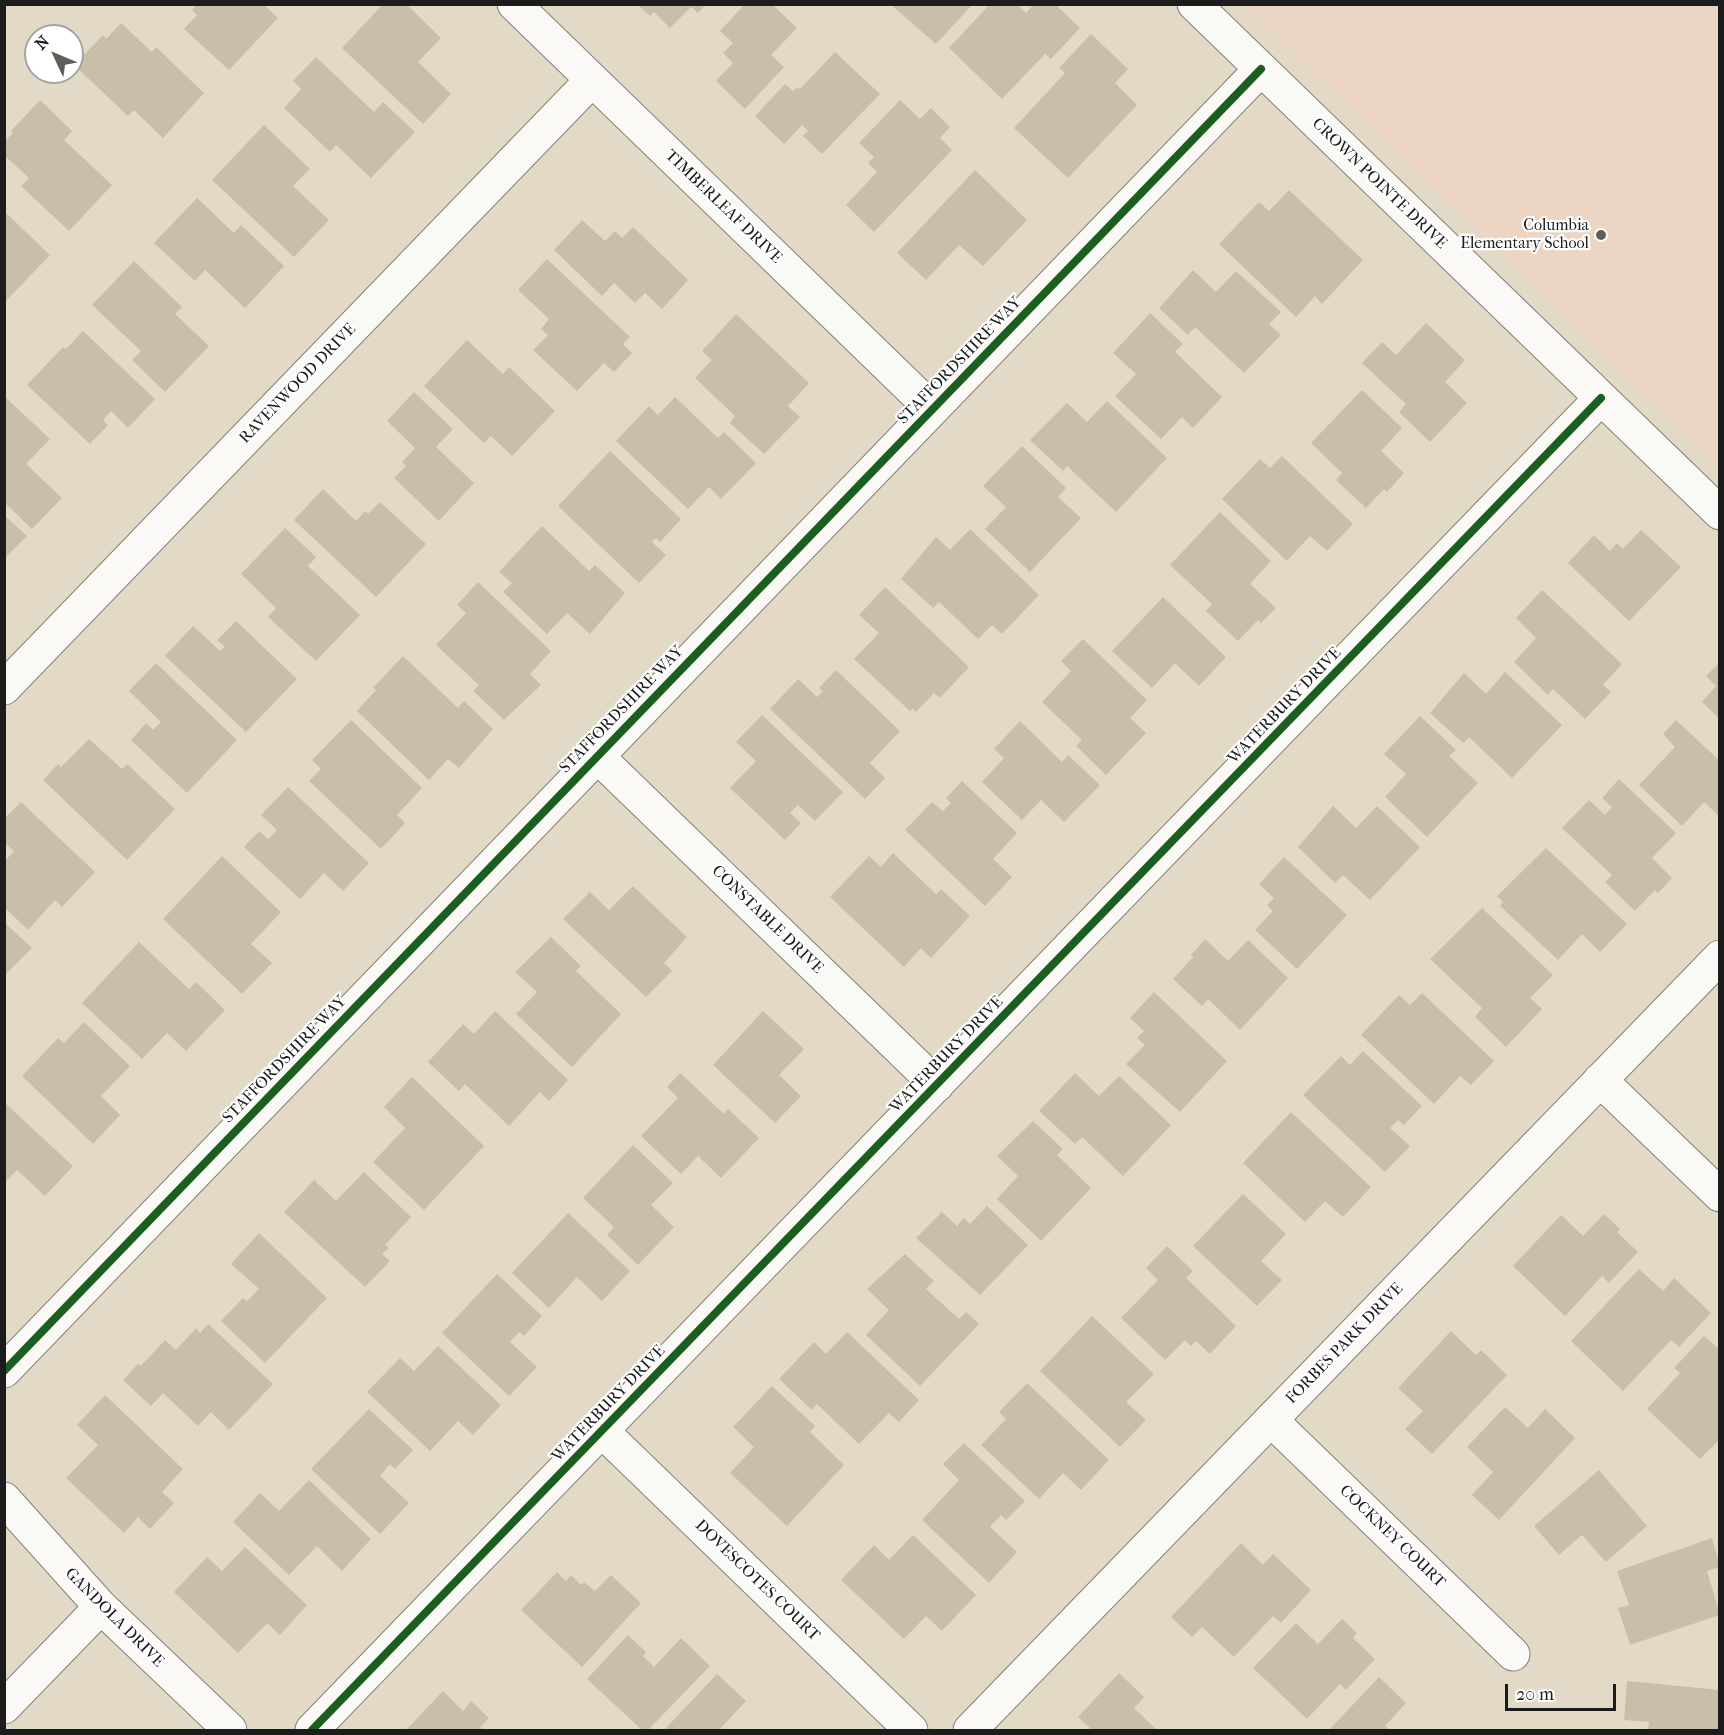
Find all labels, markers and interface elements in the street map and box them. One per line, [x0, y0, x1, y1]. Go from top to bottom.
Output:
north arrow [24, 24, 84, 84]
text: N [31, 32, 53, 54]
street label: CROWN POINTE DRIVE [1308, 115, 1450, 253]
street label: TIMBERLEAF DRIVE [661, 146, 785, 268]
place label: Columbia Elementary School [1460, 216, 1589, 254]
marker: Columbia Elementary School [1594, 228, 1608, 242]
street label: STAFFORDSHIRE WAY [894, 293, 1026, 429]
street label: RAVENWOOD DRIVE [236, 320, 360, 448]
street label: STAFFORDSHIRE WAY [556, 642, 688, 778]
street label: WATERBURY DRIVE [1224, 644, 1346, 768]
street label: CONSTABLE DRIVE [707, 862, 827, 978]
street label: STAFFORDSHIRE WAY [219, 992, 351, 1128]
street label: WATERBURY DRIVE [886, 993, 1008, 1117]
street label: FORBES PARK DRIVE [1282, 1280, 1408, 1408]
street label: WATERBURY DRIVE [548, 1342, 670, 1466]
street label: COCKNEY COURT [1335, 1482, 1449, 1592]
street label: DOVESCOTES COURT [691, 1516, 823, 1646]
street label: GANDOLA DRIVE [60, 1564, 168, 1672]
scale bar [1508, 1672, 1619, 1710]
text: 20 m [1516, 1684, 1554, 1705]

